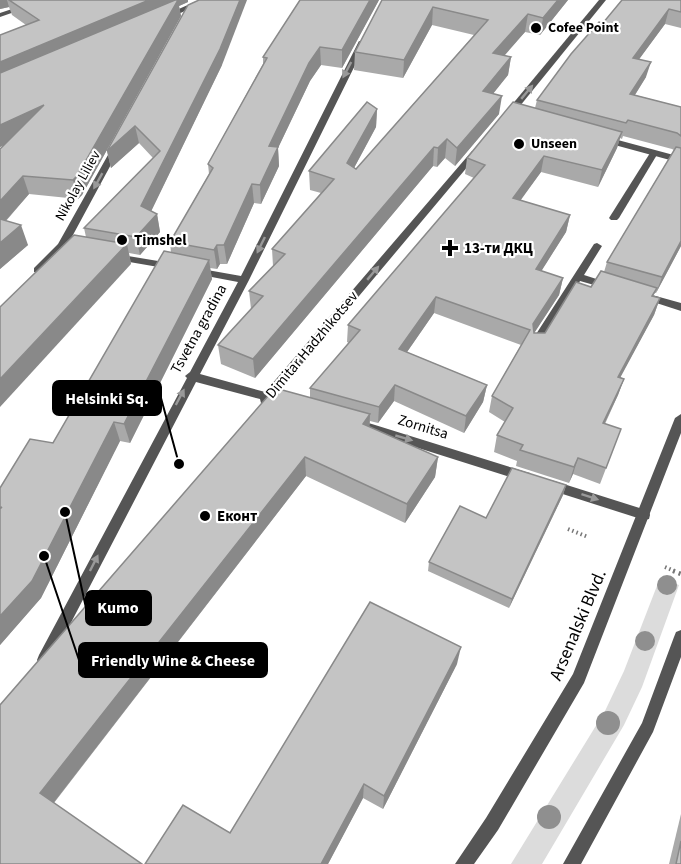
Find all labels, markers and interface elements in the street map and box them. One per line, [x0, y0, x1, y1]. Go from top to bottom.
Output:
place label: Cofee Point [548, 18, 619, 38]
marker: Cofee Point [529, 21, 543, 35]
one-way arrow [343, 62, 352, 79]
one-way arrow [520, 84, 533, 100]
place label: Unseen [531, 134, 577, 154]
marker: Unseen [512, 137, 526, 151]
street label: Nikolay Liliev [50, 147, 106, 225]
one-way arrow [93, 173, 103, 190]
place label: Timshel [134, 230, 187, 251]
marker: Timshel [115, 233, 129, 247]
one-way arrow [256, 236, 266, 254]
place label: 13-ти ДКЦ [464, 238, 533, 259]
marker: 13-ти ДКЦ [441, 239, 459, 257]
one-way arrow [366, 266, 379, 281]
street label: Tsvetna gradina [166, 280, 232, 378]
street label: Dimitar Hadzhikotsev [261, 287, 363, 403]
callout: Helsinki Sq. [53, 381, 161, 415]
text: Helsinki Sq. [65, 388, 149, 410]
one-way arrow [175, 388, 185, 406]
street label: Zornitsa [395, 409, 451, 445]
one-way arrow [395, 434, 413, 443]
one-way arrow [581, 493, 599, 503]
place label: Еконт [217, 506, 257, 527]
marker: Еконт [198, 509, 212, 523]
one-way arrow [89, 555, 99, 572]
street label: Arsenalski Blvd. [543, 566, 613, 684]
callout: Kumo [86, 591, 151, 625]
text: Kumo [97, 597, 139, 619]
callout: Friendly Wine & Cheese [79, 643, 267, 677]
text: Friendly Wine & Cheese [91, 650, 255, 672]

